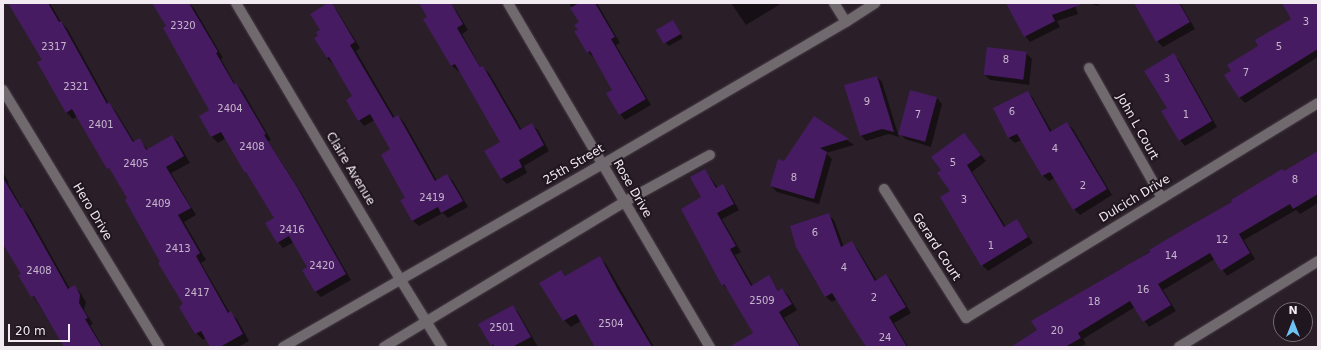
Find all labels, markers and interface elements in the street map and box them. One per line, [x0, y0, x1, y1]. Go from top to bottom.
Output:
house number: 3 [1303, 16, 1309, 28]
house number: 2320 [170, 20, 196, 32]
house number: 2317 [41, 41, 67, 53]
house number: 5 [1276, 41, 1282, 53]
house number: 8 [1003, 54, 1009, 66]
house number: 7 [1243, 67, 1249, 79]
house number: 3 [1164, 73, 1170, 85]
house number: 2321 [63, 81, 89, 93]
street label: John L Court [1113, 91, 1161, 163]
house number: 9 [864, 96, 870, 108]
house number: 2404 [217, 103, 243, 115]
house number: 6 [1009, 106, 1015, 118]
house number: 7 [915, 109, 921, 121]
house number: 1 [1183, 109, 1189, 121]
house number: 2401 [88, 119, 114, 131]
street label: Claire Avenue [322, 130, 378, 208]
house number: 2408 [239, 141, 265, 153]
street label: 25th Street [541, 142, 607, 188]
house number: 4 [1052, 143, 1058, 155]
street label: Rose Drive [610, 157, 654, 221]
house number: 5 [950, 157, 956, 169]
house number: 2405 [123, 158, 149, 170]
house number: 8 [791, 172, 797, 184]
street label: Dulcich Drive [1097, 172, 1173, 226]
house number: 8 [1292, 174, 1298, 186]
house number: 2 [1080, 180, 1086, 192]
street label: Hero Drive [69, 181, 115, 243]
house number: 2419 [419, 192, 445, 204]
house number: 3 [961, 194, 967, 206]
house number: 2409 [145, 198, 171, 210]
street label: Gerard Court [909, 210, 963, 284]
house number: 2416 [279, 224, 305, 236]
house number: 6 [812, 227, 818, 239]
house number: 12 [1216, 234, 1228, 246]
house number: 1 [988, 240, 994, 252]
house number: 2413 [165, 243, 191, 255]
house number: 14 [1165, 250, 1177, 262]
house number: 2420 [309, 260, 335, 272]
house number: 4 [841, 262, 847, 274]
house number: 2408 [26, 265, 52, 277]
house number: 16 [1137, 284, 1149, 296]
house number: 2417 [184, 287, 210, 299]
house number: 2 [871, 292, 877, 304]
house number: 2509 [749, 295, 775, 307]
house number: 18 [1088, 296, 1100, 308]
north arrow [1273, 302, 1313, 342]
text: N [1288, 304, 1298, 317]
scale bar [10, 316, 72, 342]
house number: 2504 [598, 318, 624, 330]
house number: 2501 [489, 322, 515, 334]
text: 20 m [15, 324, 46, 338]
house number: 20 [1051, 325, 1063, 337]
house number: 24 [879, 332, 891, 344]

